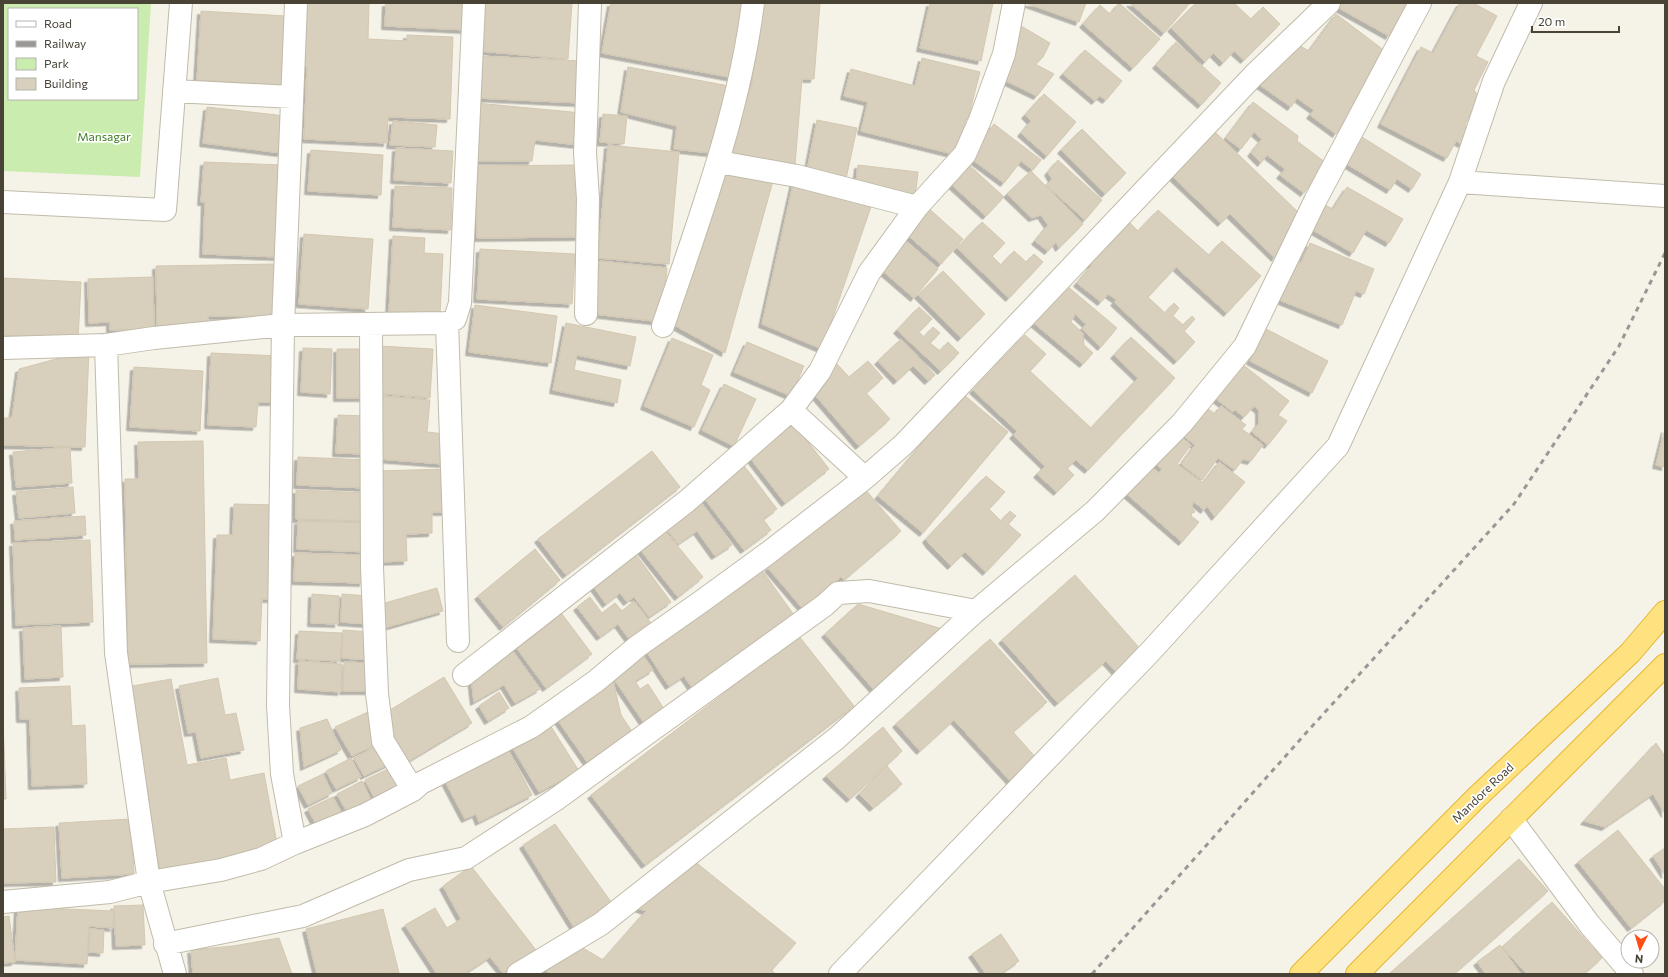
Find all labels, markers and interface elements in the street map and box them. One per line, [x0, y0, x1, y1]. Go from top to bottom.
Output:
legend [8, 8, 138, 100]
scale bar [1532, 8, 1619, 34]
text: 20 m [1538, 14, 1565, 28]
text: Road [44, 16, 72, 30]
text: Railway [44, 36, 86, 50]
text: Park [44, 56, 70, 70]
text: Building [44, 76, 88, 90]
park label: Mansagar [77, 129, 131, 143]
street label: Mandore Road [1449, 759, 1516, 825]
north arrow [1620, 929, 1660, 969]
text: N [1634, 953, 1644, 966]

